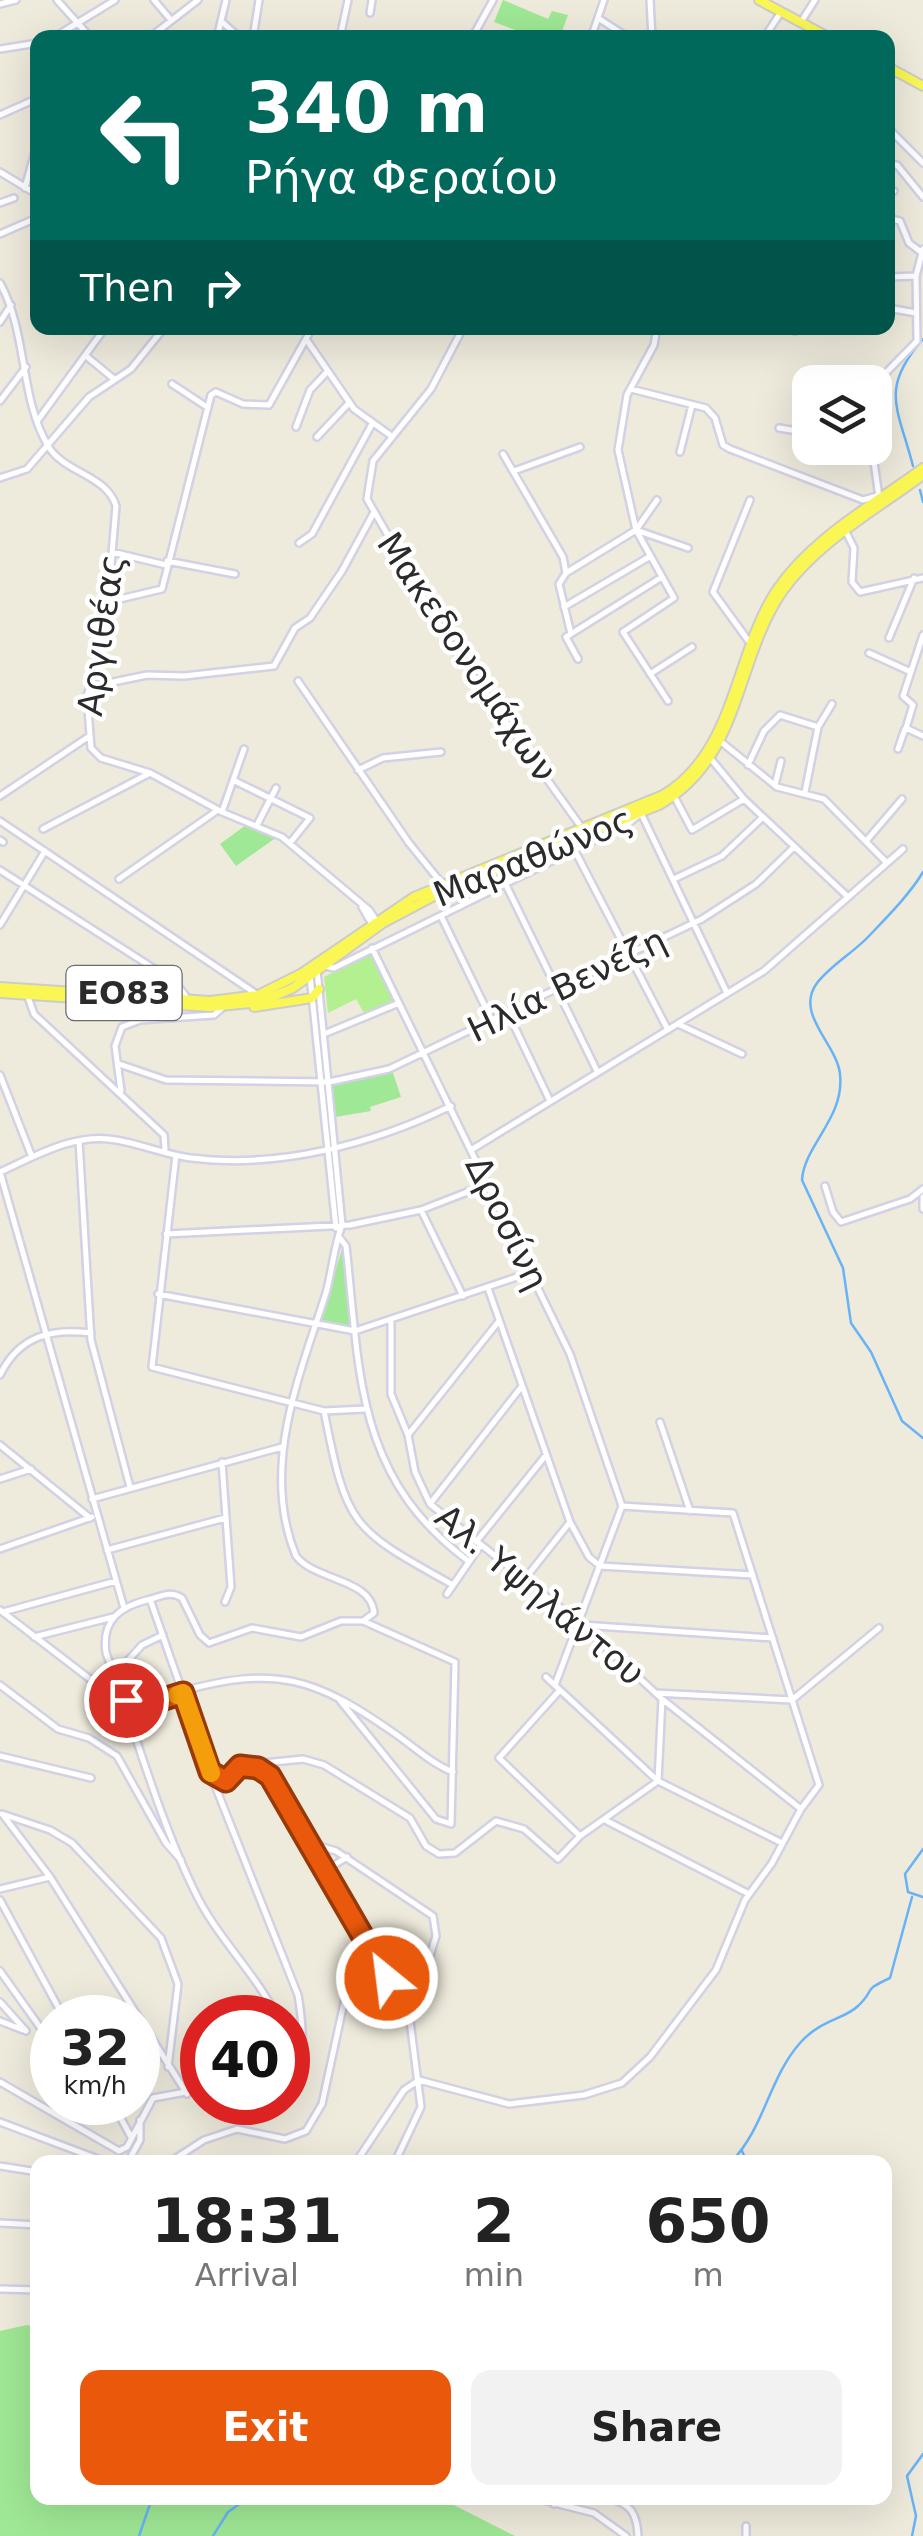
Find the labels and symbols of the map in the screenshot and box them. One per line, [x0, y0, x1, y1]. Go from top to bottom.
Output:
street label: Μακεδονομάχων [369, 525, 565, 789]
street label: Αργιθέας [70, 552, 132, 718]
street label: Μαραθώνος [428, 799, 638, 915]
street label: Ηλία Βενέζη [461, 920, 673, 1050]
road number: ΕΟ83 [66, 966, 182, 1020]
street label: Δροσίνη [458, 1150, 556, 1296]
street label: Αλ. Υψηλάντου [428, 1496, 652, 1694]
pin [84, 1658, 169, 1743]
position arrow [335, 1926, 439, 2030]
speed limit sign: 40 [180, 1995, 310, 2125]

